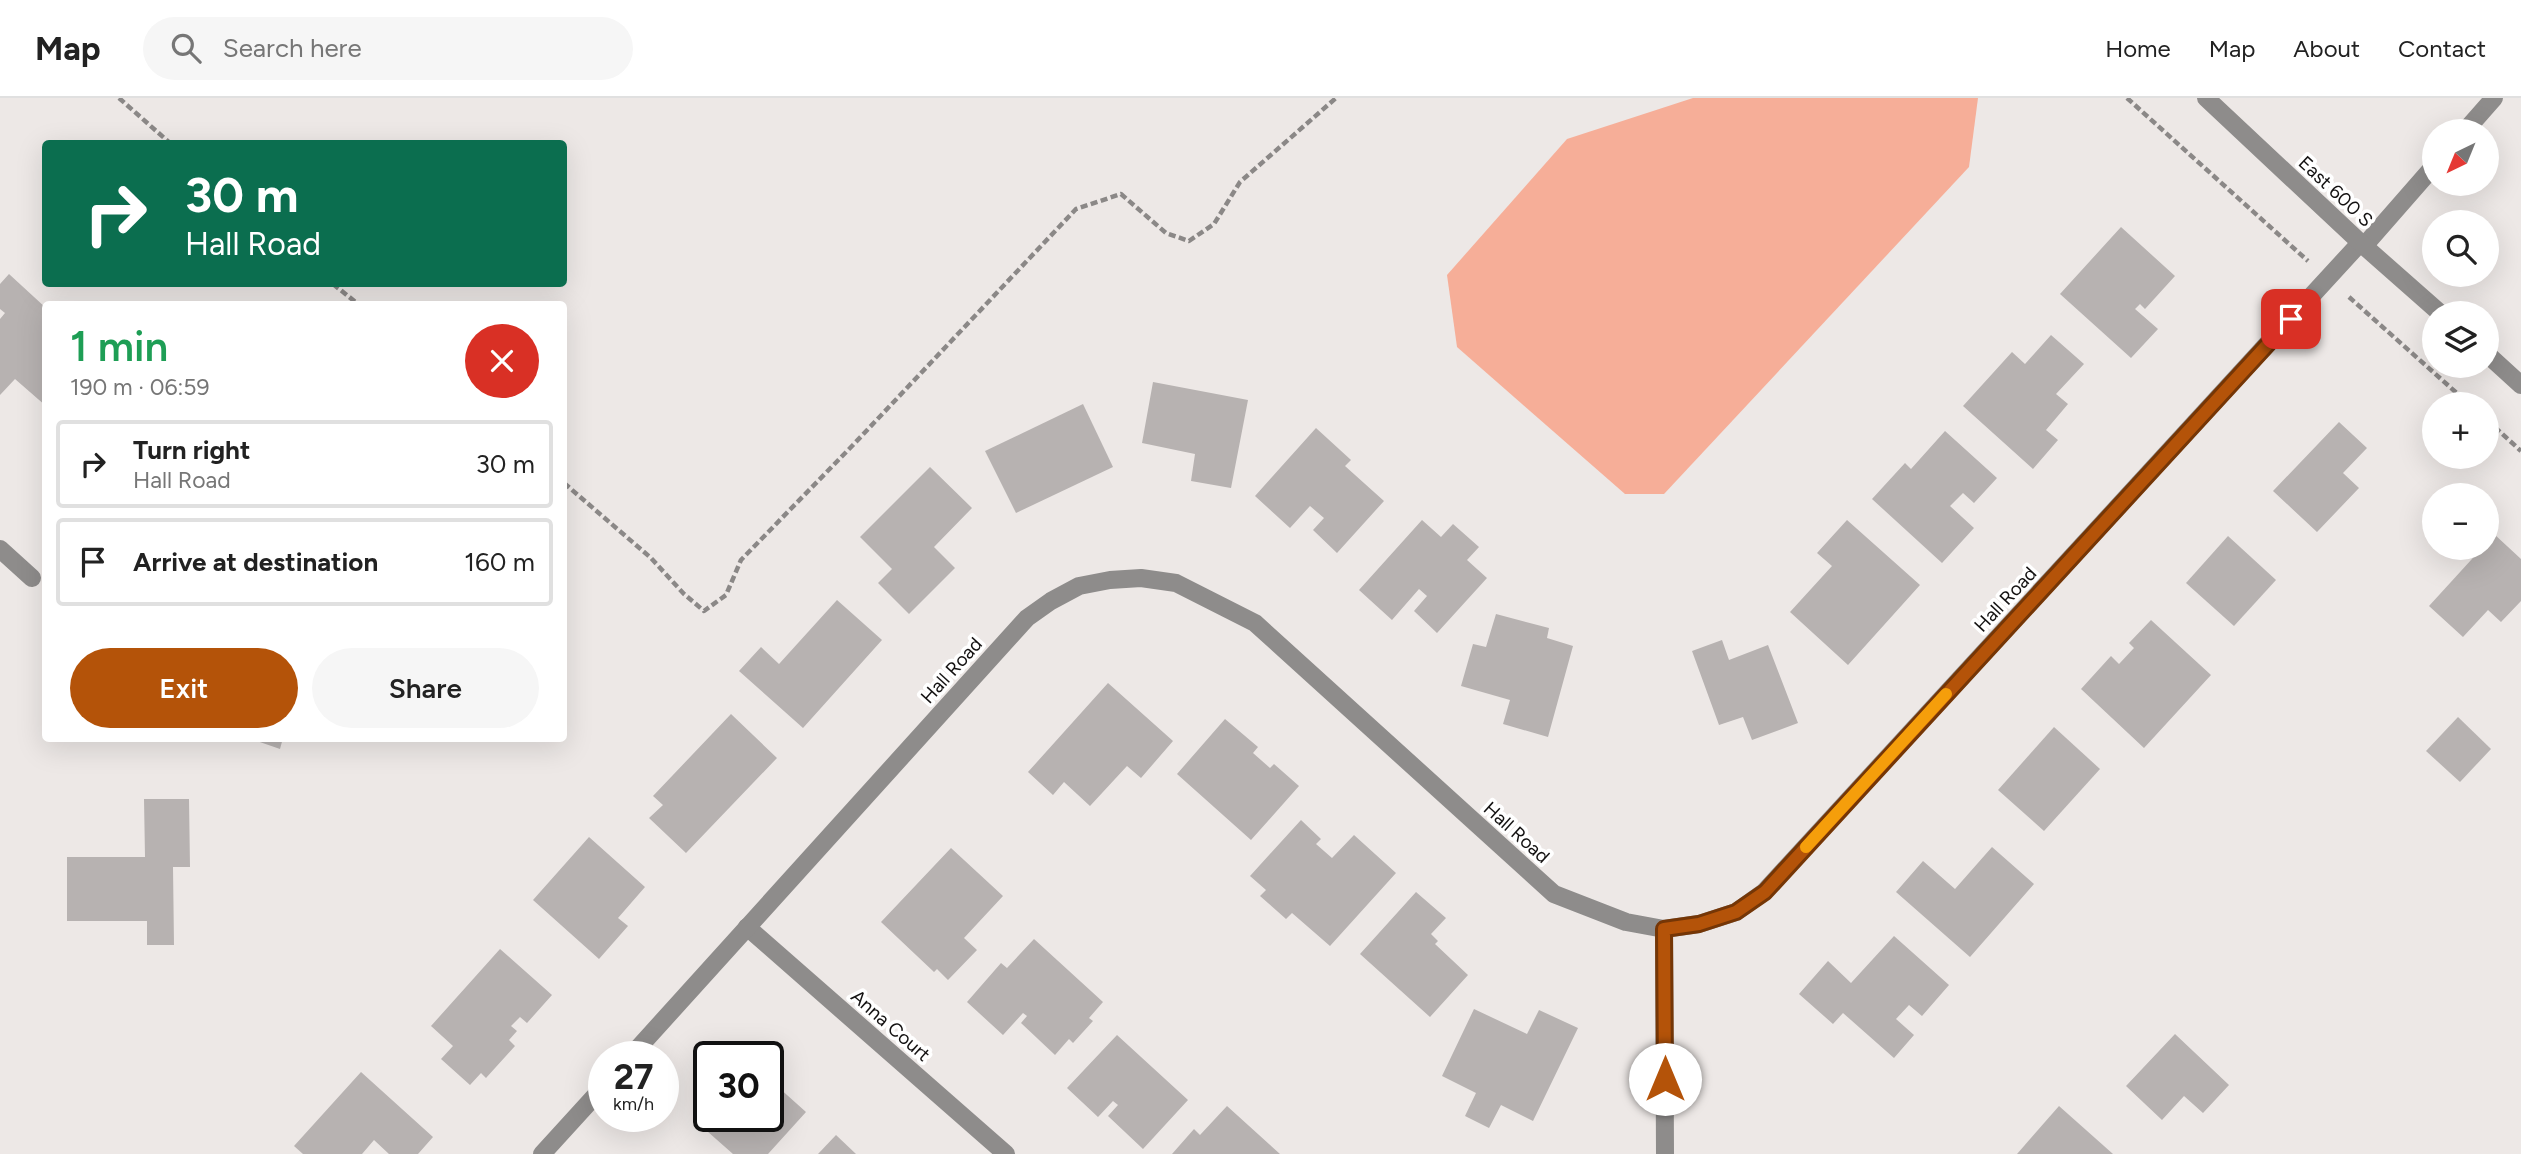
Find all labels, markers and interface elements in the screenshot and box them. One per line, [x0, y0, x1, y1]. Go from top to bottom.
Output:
search box [143, 17, 633, 80]
text: Map [35, 29, 101, 68]
icon: search [167, 29, 205, 67]
text: Search here [223, 32, 362, 64]
text: Home [2105, 34, 2171, 63]
text: Map [2209, 34, 2255, 63]
text: About [2293, 34, 2360, 63]
text: Contact [2398, 34, 2486, 63]
north arrow [2422, 119, 2499, 196]
map controls [2422, 119, 2499, 560]
street label: East 600 S [2294, 151, 2378, 232]
text: 30 m [185, 165, 298, 224]
icon: right [70, 168, 161, 259]
button: search [2422, 210, 2499, 287]
text: Hall Road [185, 225, 321, 263]
pin [2261, 289, 2321, 349]
icon: arrive [2272, 300, 2310, 338]
button: layers [2422, 301, 2499, 378]
text: 1 min [70, 321, 168, 372]
button: close [465, 324, 539, 398]
text: 190 m · 06:59 [70, 373, 210, 401]
button: + [2422, 392, 2499, 469]
text: Turn right [133, 434, 250, 466]
icon: right [74, 445, 112, 483]
text: 30 m [476, 448, 535, 480]
text: Hall Road [133, 466, 231, 494]
button: − [2422, 483, 2499, 560]
icon: arrive [74, 543, 112, 581]
text: Arrive at destination [133, 546, 378, 578]
text: 160 m [464, 546, 535, 578]
street label: Hall Road [1969, 562, 2041, 637]
street label: Hall Road [916, 633, 987, 708]
button: Exit [70, 648, 298, 728]
button: Share [312, 648, 539, 728]
street label: Hall Road [1479, 797, 1554, 868]
street label: Anna Court [846, 985, 935, 1066]
speed limit sign: 30 [693, 1041, 784, 1132]
position arrow [1628, 1042, 1702, 1116]
text: 27 [614, 1056, 653, 1098]
text: km/h [613, 1093, 654, 1115]

